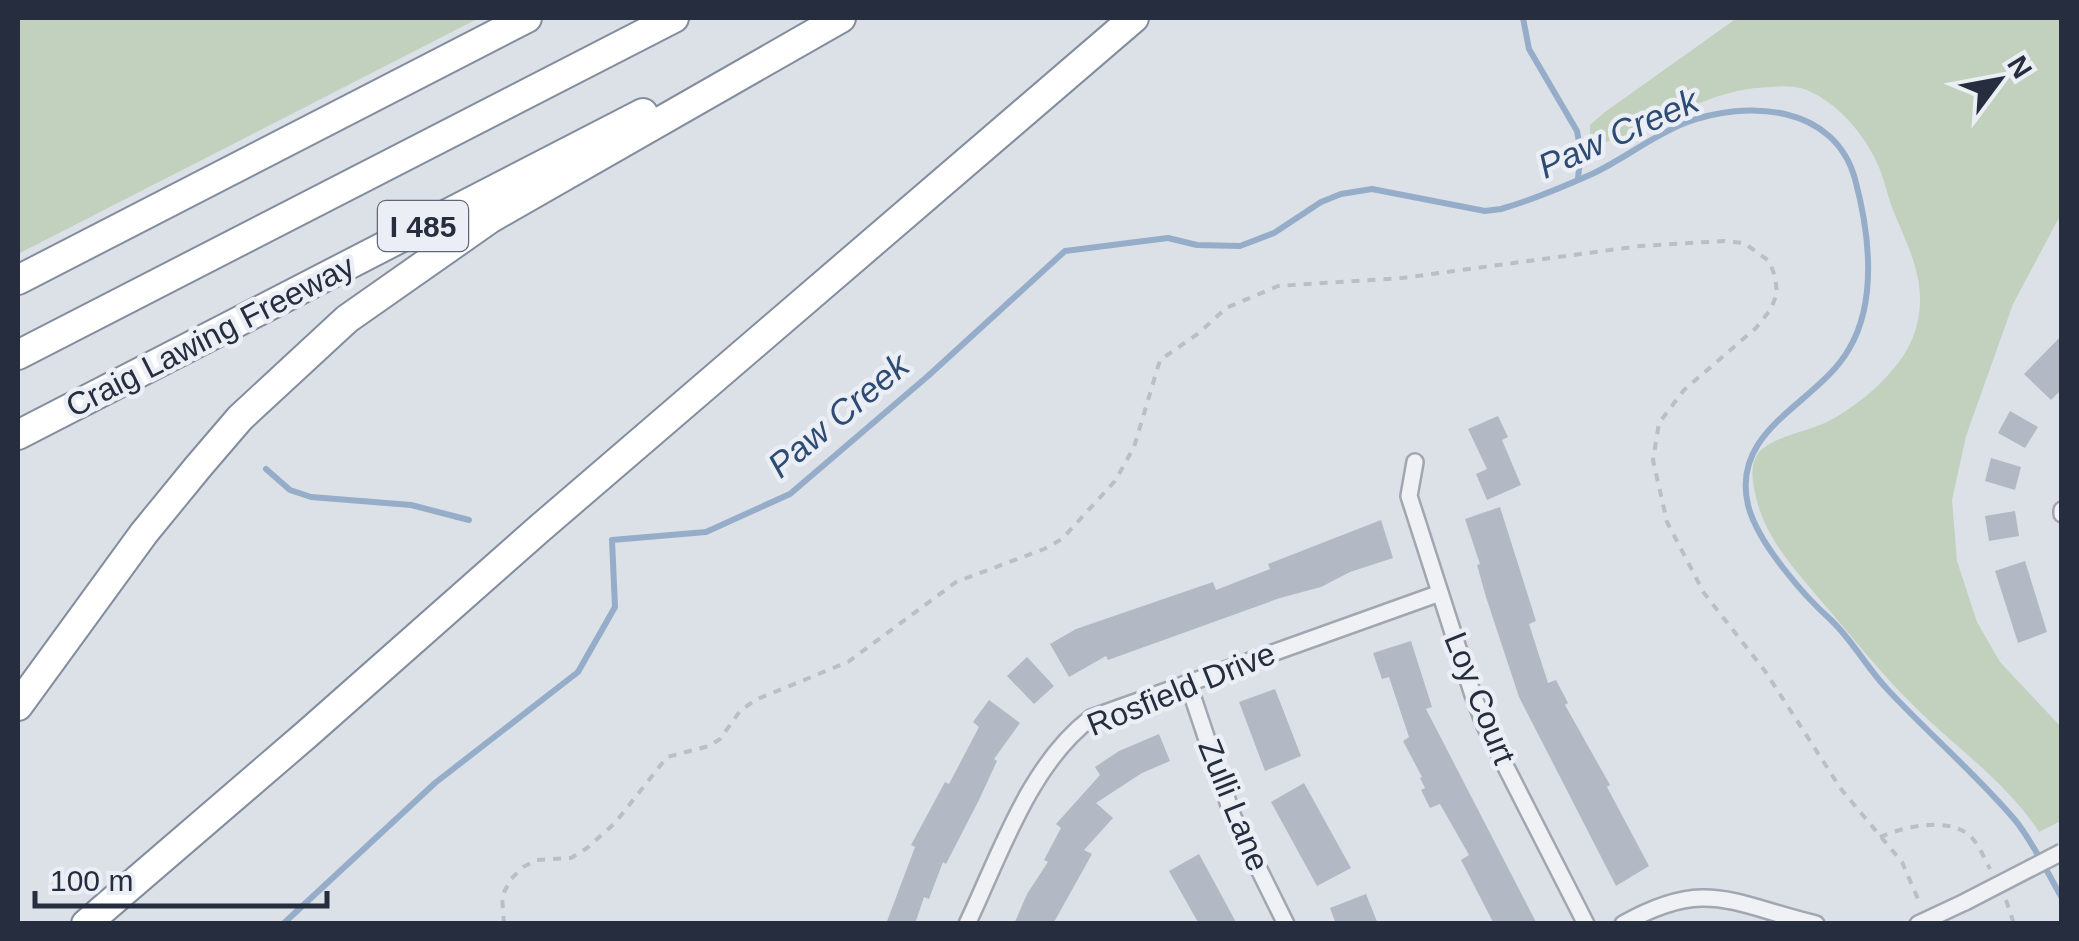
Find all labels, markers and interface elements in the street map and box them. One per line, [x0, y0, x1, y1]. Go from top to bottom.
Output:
north arrow [1949, 30, 2049, 130]
text: N [2001, 50, 2038, 84]
water label: Paw Creek [1532, 80, 1705, 186]
road number: I 485 [378, 201, 468, 251]
street label: Craig Lawing Freeway [60, 248, 360, 424]
water label: Paw Creek [760, 344, 917, 485]
street label: Loy Court [1437, 627, 1523, 769]
street label: Rosfield Drive [1082, 635, 1280, 743]
street label: Zulli Lane [1191, 734, 1277, 876]
scale bar [35, 846, 328, 908]
text: 100 m [50, 864, 133, 897]

